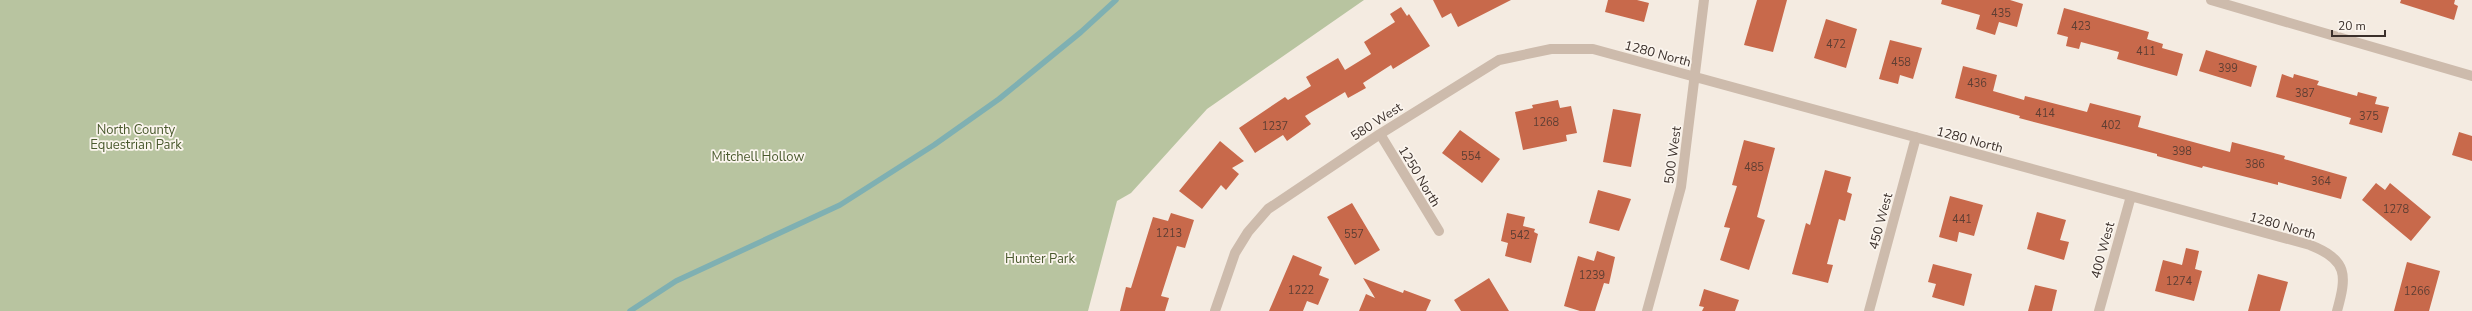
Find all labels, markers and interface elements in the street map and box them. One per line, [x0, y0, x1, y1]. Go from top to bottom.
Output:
house number: 435 [1991, 6, 2011, 21]
scale bar [2332, 12, 2385, 38]
text: 20 m [2338, 18, 2366, 34]
house number: 423 [2071, 19, 2091, 34]
street label: 1280 North [1622, 36, 1693, 72]
house number: 472 [1826, 37, 1846, 52]
house number: 411 [2136, 44, 2156, 59]
house number: 458 [1891, 55, 1911, 70]
house number: 399 [2218, 61, 2238, 76]
house number: 436 [1967, 76, 1987, 91]
house number: 387 [2295, 86, 2315, 101]
street label: 580 West [1347, 98, 1406, 145]
house number: 414 [2035, 106, 2055, 121]
house number: 375 [2359, 109, 2379, 124]
house number: 1268 [1533, 115, 1560, 130]
house number: 402 [2101, 118, 2121, 133]
house number: 1237 [1262, 119, 1288, 134]
park label: North County Equestrian Park [90, 121, 182, 154]
street label: 1280 North [1934, 122, 2005, 158]
street label: 500 West [1660, 125, 1686, 185]
street label: 1250 North [1394, 143, 1444, 210]
house number: 398 [2172, 144, 2192, 159]
park label: Mitchell Hollow [712, 148, 804, 166]
house number: 554 [1461, 149, 1481, 164]
house number: 386 [2245, 157, 2265, 172]
house number: 485 [1744, 160, 1764, 175]
house number: 364 [2311, 174, 2331, 189]
street label: 450 West [1865, 191, 1897, 252]
house number: 1278 [2383, 202, 2410, 217]
street label: 1280 North [2247, 208, 2318, 244]
house number: 441 [1952, 212, 1972, 227]
street label: 400 West [2087, 220, 2119, 281]
house number: 1213 [1156, 226, 1182, 241]
house number: 557 [1344, 227, 1364, 242]
house number: 542 [1510, 228, 1530, 243]
park label: Hunter Park [1005, 250, 1075, 268]
house number: 1239 [1579, 268, 1605, 283]
house number: 1274 [2166, 274, 2193, 289]
house number: 1222 [1288, 283, 1314, 298]
house number: 1266 [2404, 284, 2431, 299]

